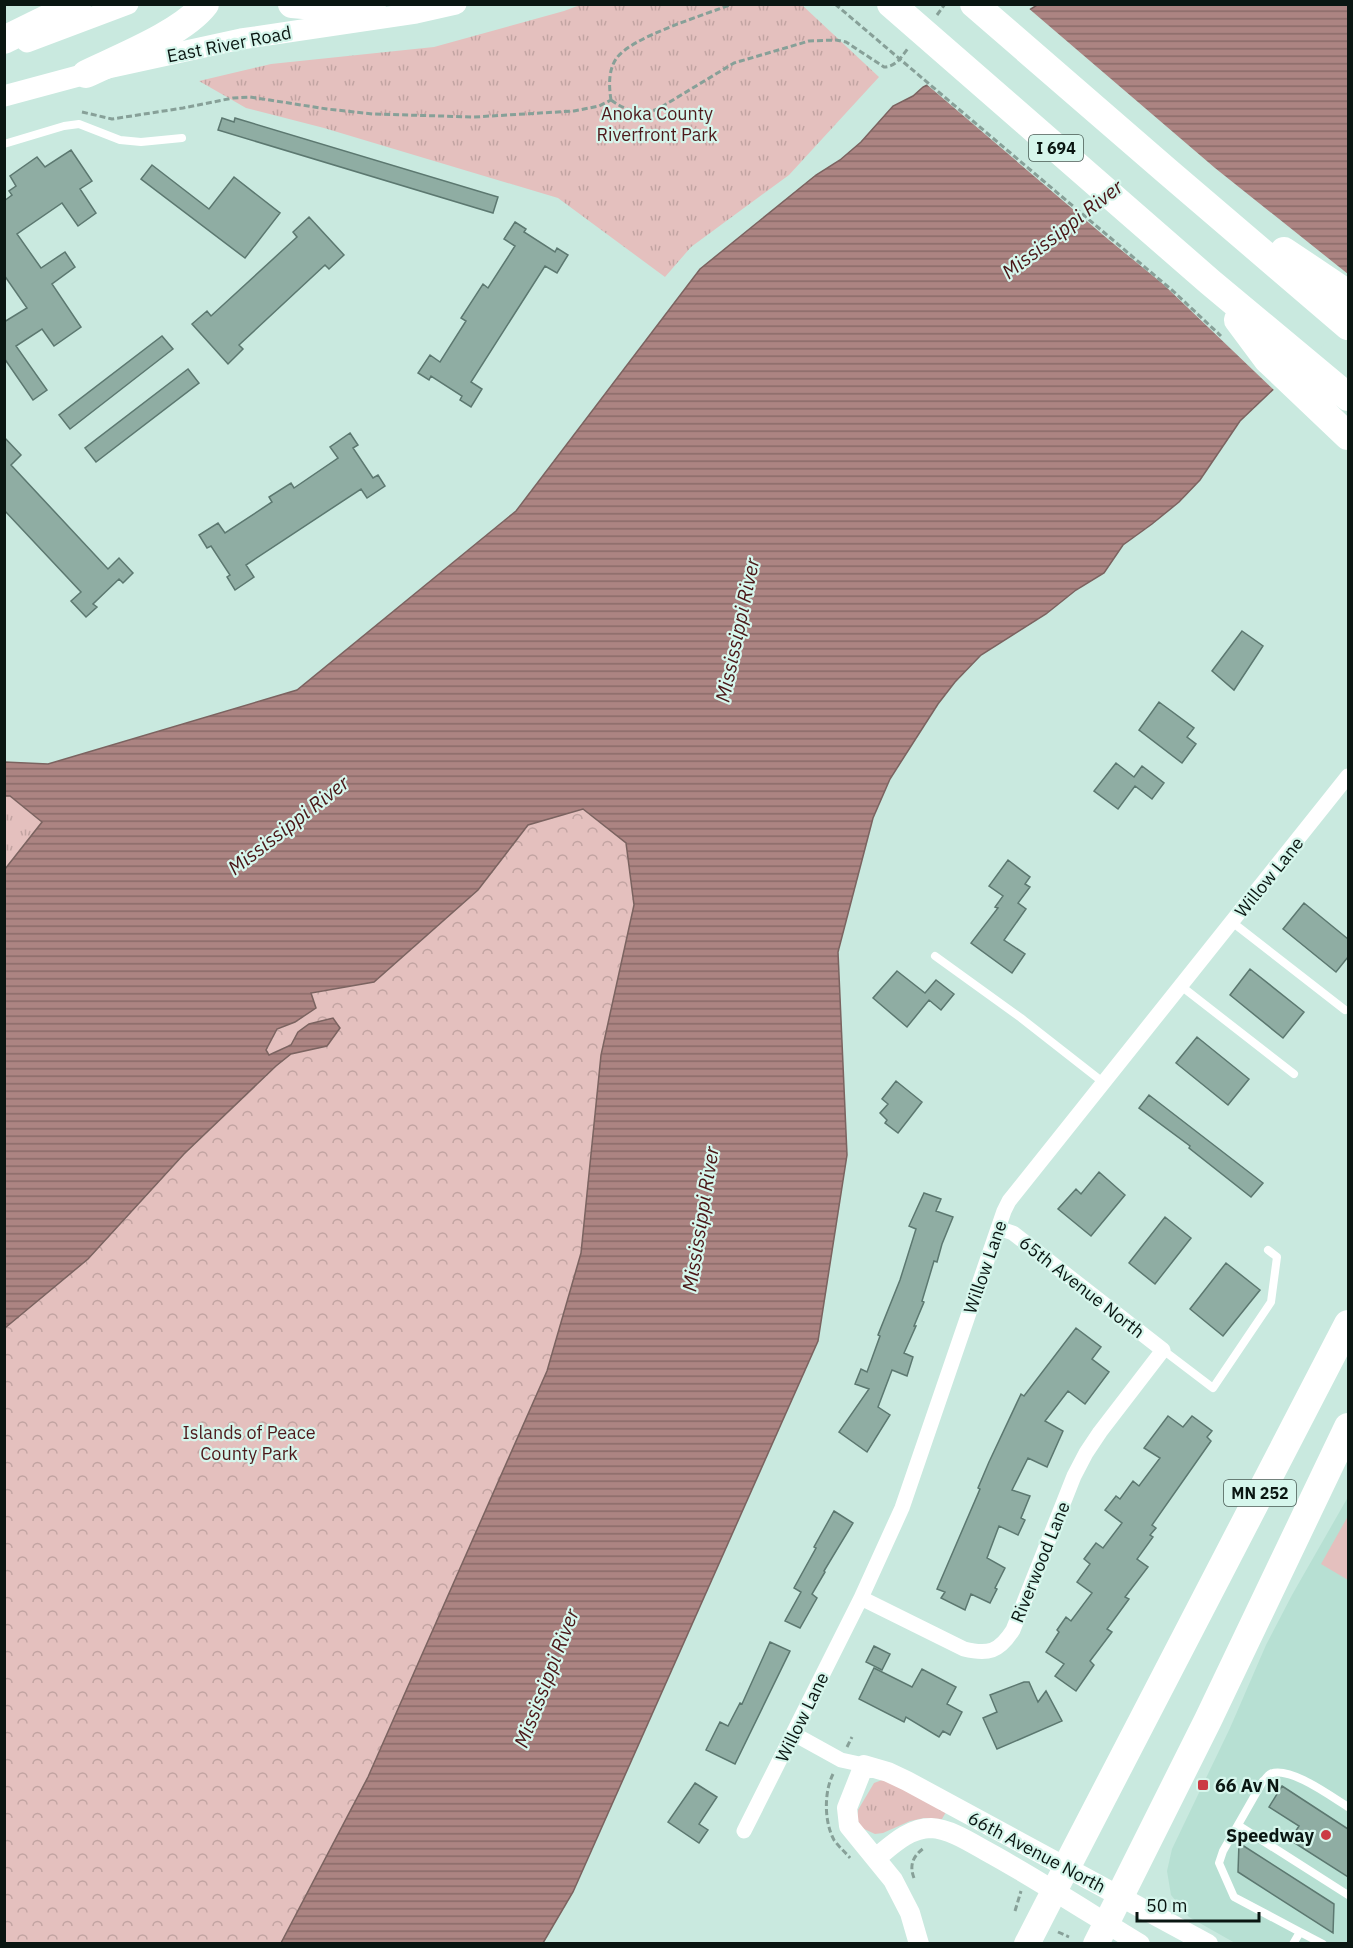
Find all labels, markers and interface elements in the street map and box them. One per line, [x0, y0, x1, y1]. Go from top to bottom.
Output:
street label: East River Road [165, 21, 293, 67]
park label: Anoka County Riverfront Park [597, 102, 718, 146]
road number: I 694 [1029, 135, 1083, 161]
water label: Mississippi River [996, 173, 1129, 285]
water label: Mississippi River [709, 555, 766, 705]
water label: Mississippi River [222, 769, 355, 881]
street label: Willow Lane [1230, 832, 1309, 922]
water label: Mississippi River [675, 1144, 725, 1294]
street label: Willow Lane [958, 1217, 1012, 1317]
street label: 65th Avenue North [1015, 1231, 1149, 1343]
park label: Islands of Peace County Park [182, 1421, 316, 1465]
road number: MN 252 [1224, 1480, 1296, 1506]
street label: Riverwood Lane [1005, 1498, 1075, 1626]
water label: Mississippi River [507, 1604, 585, 1751]
street label: Willow Lane [770, 1668, 834, 1766]
place label: 66 Av N [1215, 1774, 1280, 1797]
marker: 66 Av N [1196, 1778, 1210, 1792]
street label: 66th Avenue North [964, 1806, 1110, 1898]
place label: Speedway [1226, 1824, 1314, 1847]
marker: Speedway [1319, 1828, 1333, 1842]
scale bar [1137, 1885, 1258, 1923]
text: 50 m [1146, 1894, 1188, 1917]

